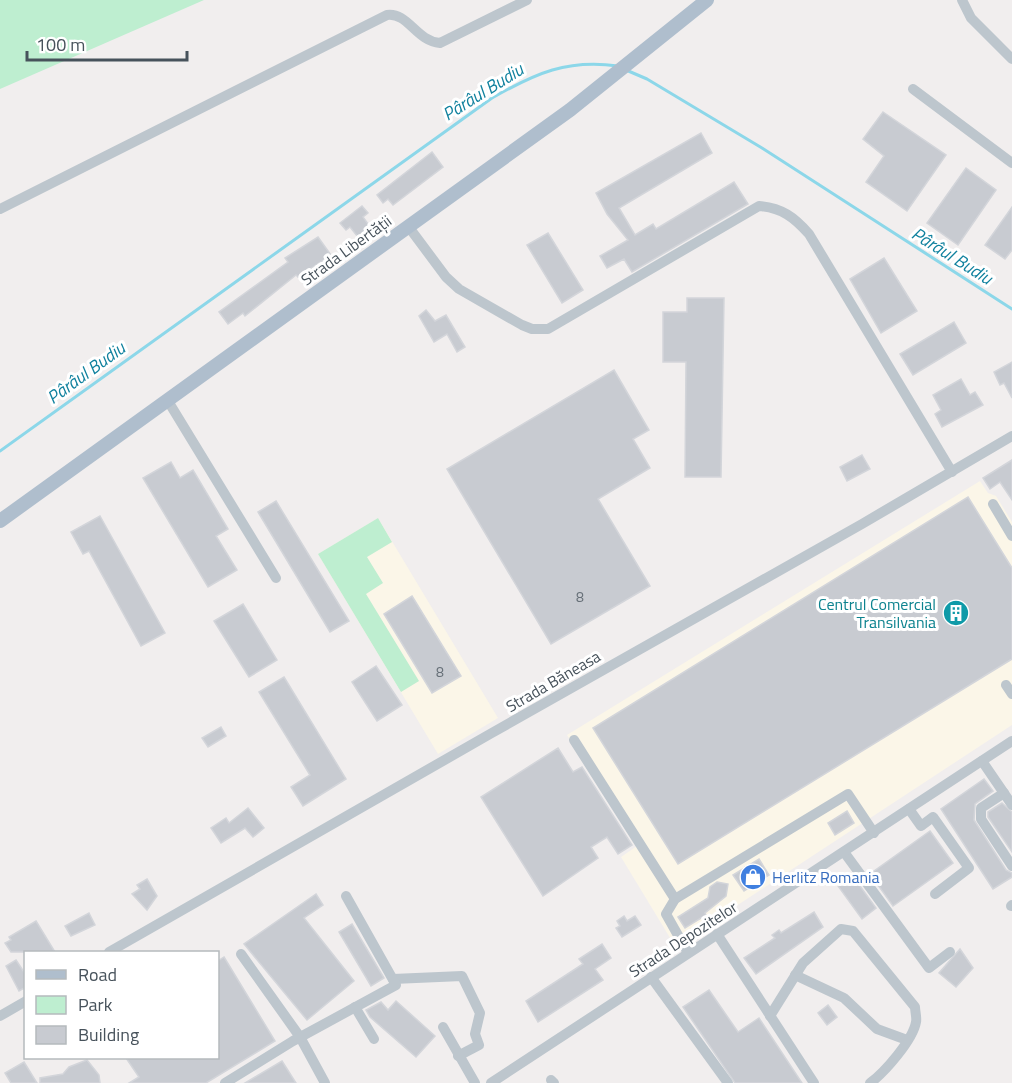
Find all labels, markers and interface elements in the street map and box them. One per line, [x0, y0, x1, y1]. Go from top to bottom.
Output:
scale bar [27, 24, 188, 62]
text: 100 m [36, 31, 85, 58]
water label: Pârâul Budiu [437, 55, 529, 127]
street label: Strada Libertății [296, 209, 396, 291]
water label: Pârâul Budiu [906, 220, 999, 292]
water label: Pârâul Budiu [41, 334, 131, 410]
house number: 8 [576, 586, 584, 607]
place label: Centrul Comercial Transilvania [818, 592, 936, 634]
building icon: Centrul Comercial Transilvania [941, 598, 971, 628]
street label: Strada Băneasa [501, 644, 605, 718]
house number: 8 [436, 661, 444, 682]
shop icon: Herlitz Romania [738, 862, 768, 892]
place label: Herlitz Romania [772, 865, 880, 889]
street label: Strada Depozitelor [624, 895, 742, 983]
legend [24, 951, 219, 1059]
text: Road [78, 961, 117, 988]
text: Park [78, 991, 113, 1018]
text: Building [78, 1021, 139, 1048]

